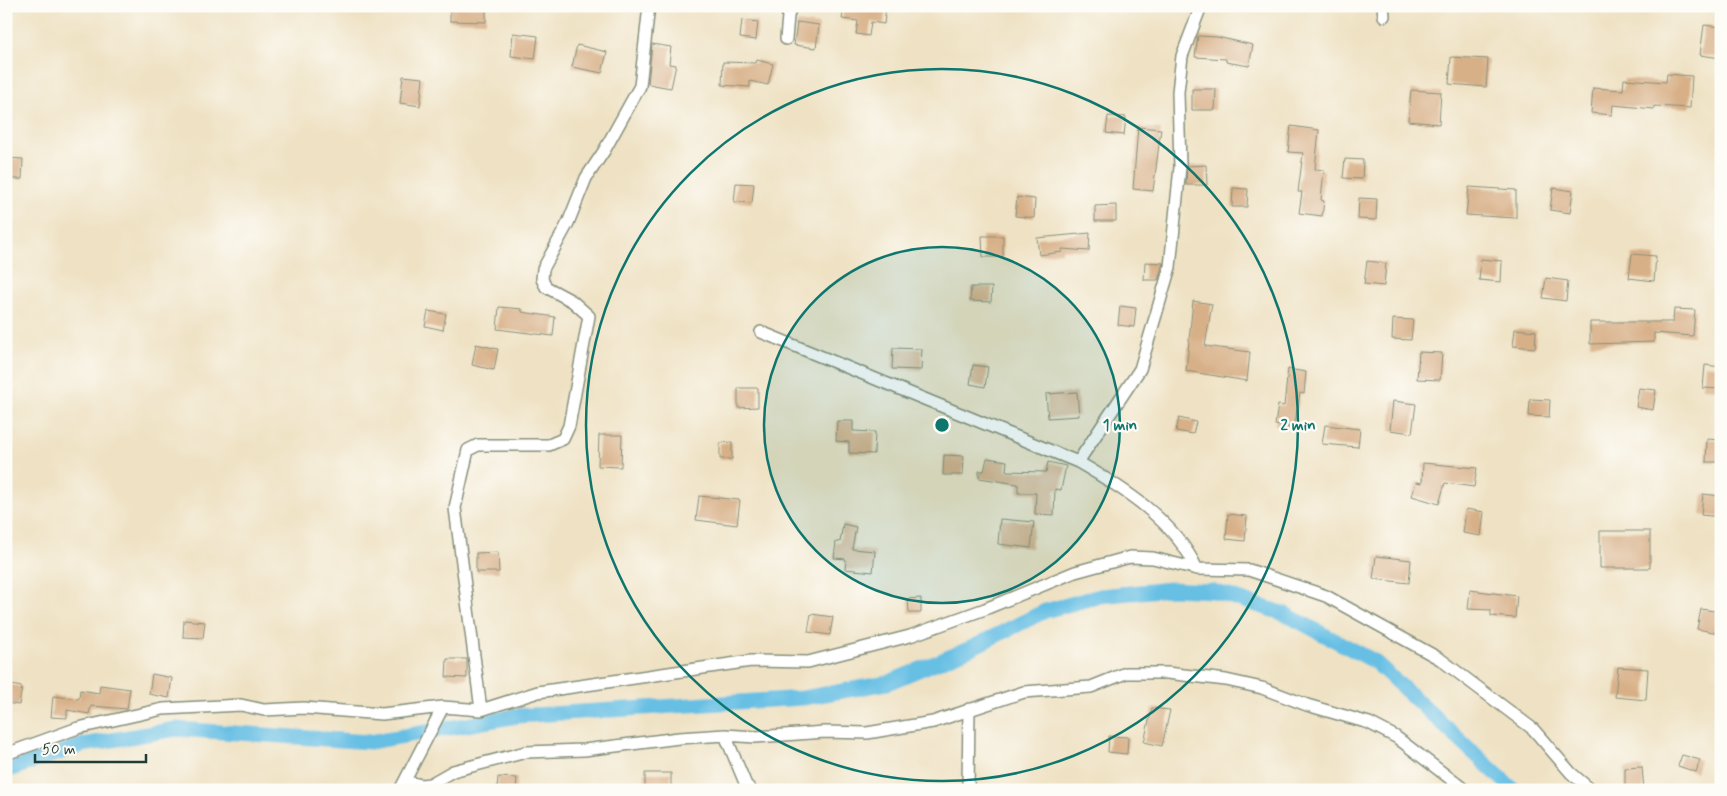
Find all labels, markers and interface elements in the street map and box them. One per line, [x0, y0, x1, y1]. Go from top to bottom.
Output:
centre of rings [933, 416, 951, 434]
text: 1 min [1103, 416, 1137, 436]
text: 2 min [1280, 416, 1316, 436]
scale bar [35, 731, 146, 763]
text: 50 m [42, 740, 76, 760]

